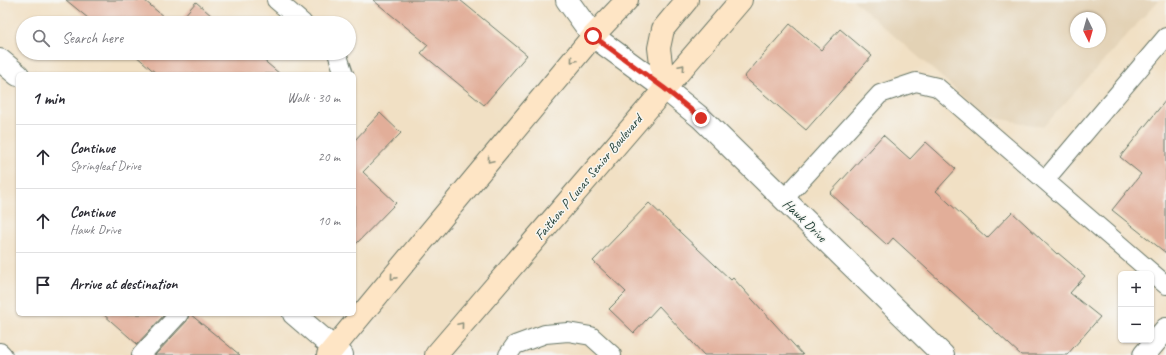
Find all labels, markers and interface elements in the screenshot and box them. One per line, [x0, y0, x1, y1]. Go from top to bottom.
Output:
north arrow [1070, 12, 1106, 48]
search box [16, 16, 356, 60]
icon: search [30, 27, 52, 49]
route start [584, 27, 602, 45]
text: Search here [62, 29, 123, 48]
one-way arrow [571, 55, 578, 63]
one-way arrow [678, 64, 685, 72]
text: 1 min [32, 88, 65, 109]
text: Walk · 30 m [287, 90, 340, 106]
street label: Faithon P Lucas Senior Boulevard [531, 109, 647, 244]
route end [692, 109, 710, 127]
text: Continue [70, 139, 115, 158]
icon: ahead [32, 146, 54, 168]
text: 20 m [318, 149, 340, 165]
one-way arrow [488, 155, 495, 163]
text: Springleaf Drive [70, 158, 141, 174]
street label: Hawk Drive [779, 195, 831, 246]
text: Continue [70, 203, 115, 222]
icon: ahead [32, 210, 54, 232]
text: 10 m [318, 213, 340, 229]
text: Hawk Drive [70, 222, 121, 238]
map controls [1118, 271, 1154, 343]
button: + [1118, 271, 1154, 307]
one-way arrow [390, 273, 397, 280]
icon: arrive [32, 274, 54, 296]
text: Arrive at destination [70, 275, 177, 294]
button: − [1118, 307, 1154, 343]
one-way arrow [457, 323, 464, 330]

